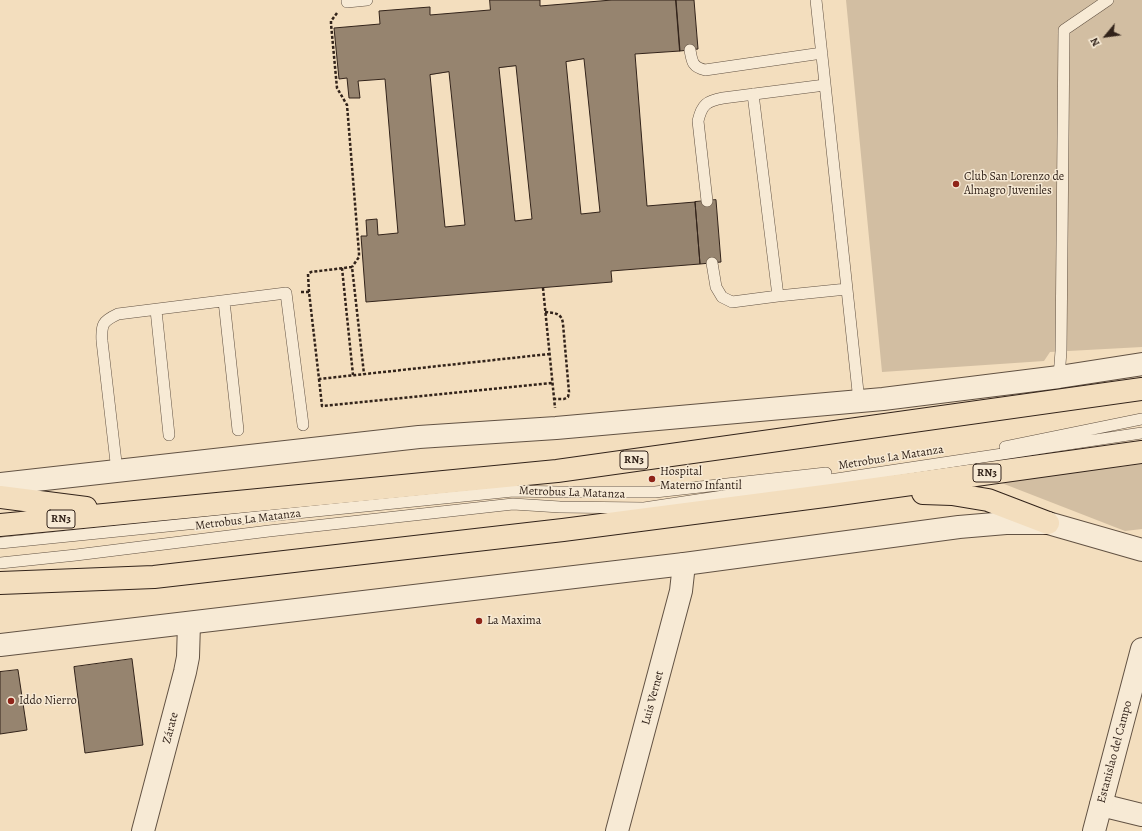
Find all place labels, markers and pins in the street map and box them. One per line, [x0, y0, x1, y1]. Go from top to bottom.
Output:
place label: Club San Lorenzo de Almagro Juveniles [964, 170, 1064, 198]
marker: Club San Lorenzo de Almagro Juveniles [951, 179, 961, 189]
place label: Hospital Materno Infantil [660, 465, 742, 493]
marker: Hospital Materno Infantil [647, 474, 657, 484]
place label: La Maxima [487, 614, 541, 628]
marker: La Maxima [474, 616, 484, 626]
place label: Iddo Nierro [19, 694, 77, 708]
marker: Iddo Nierro [6, 696, 16, 706]

